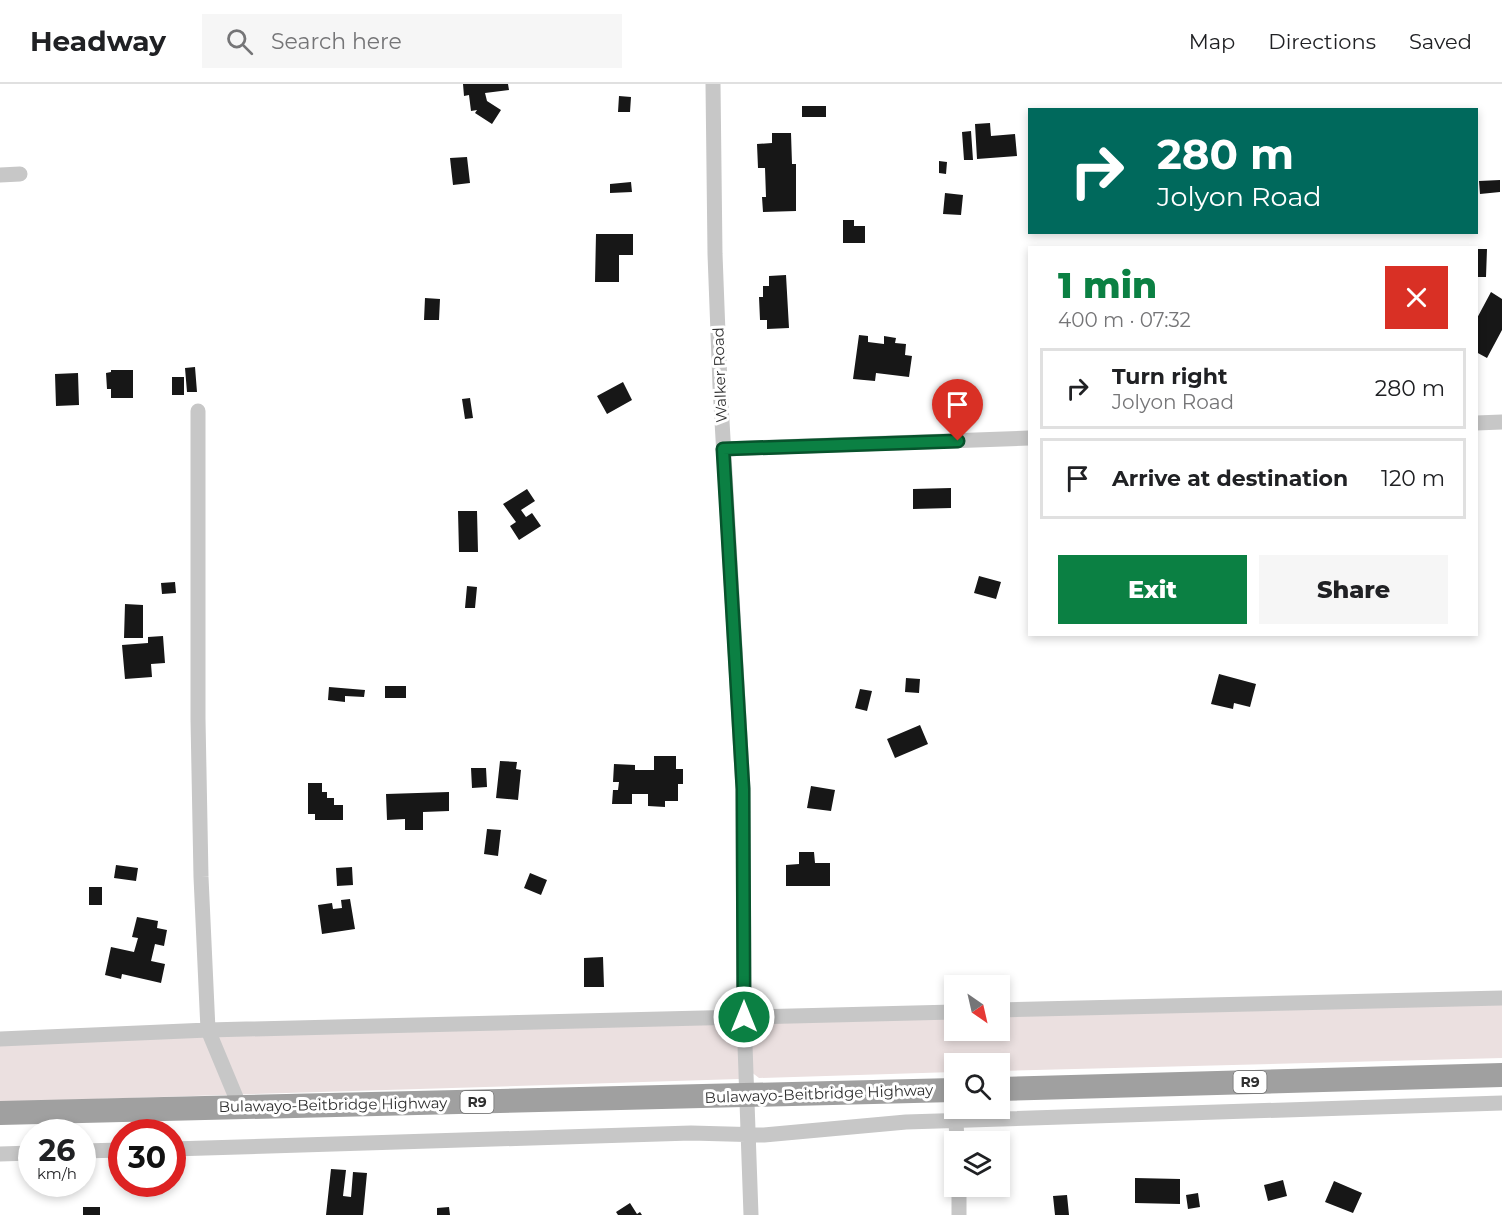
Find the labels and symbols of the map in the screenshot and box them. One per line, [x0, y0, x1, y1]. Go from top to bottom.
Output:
street label: Walker Road [708, 327, 731, 423]
pin [932, 379, 983, 441]
north arrow [944, 975, 1010, 1041]
position arrow [712, 985, 776, 1049]
road number: R9 [1234, 1071, 1266, 1093]
street label: Bulawayo-Beitbridge Highway [704, 1080, 934, 1107]
road number: R9 [460, 1091, 494, 1113]
street label: Bulawayo-Beitbridge Highway [218, 1093, 448, 1116]
speed limit sign: 30 [108, 1119, 186, 1197]

